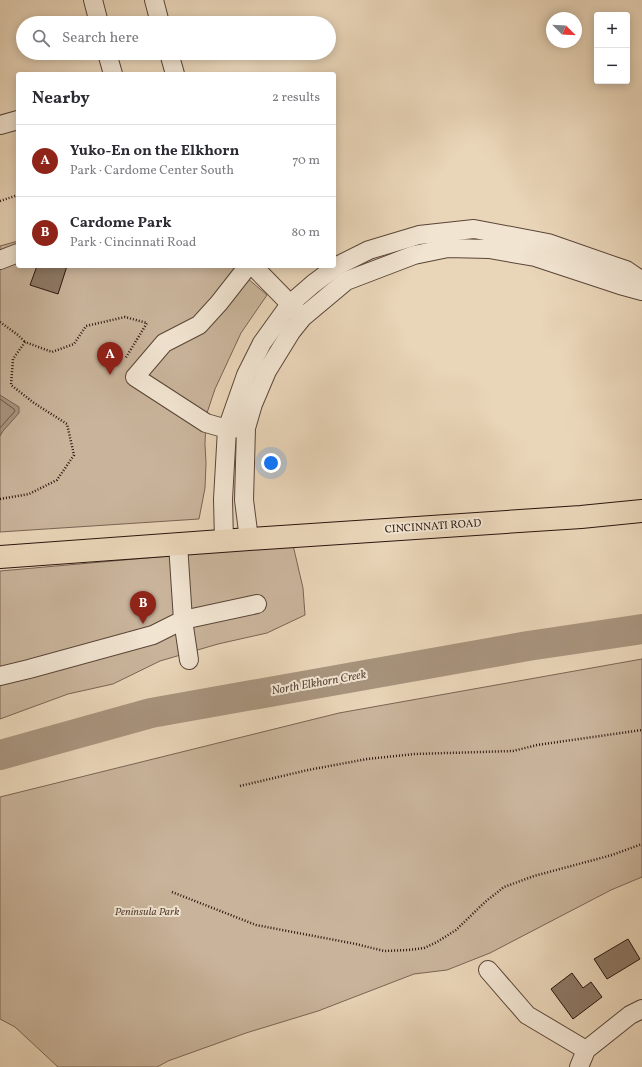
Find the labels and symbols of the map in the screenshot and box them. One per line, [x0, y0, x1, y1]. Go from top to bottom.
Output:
north arrow [546, 12, 582, 48]
pin: A [97, 342, 123, 375]
your location [261, 453, 281, 473]
street label: CINCINNATI ROAD [384, 516, 482, 538]
pin: B [130, 591, 156, 624]
water label: North Elkhorn Creek [270, 667, 368, 699]
park label: Peninsula Park [115, 905, 179, 920]

